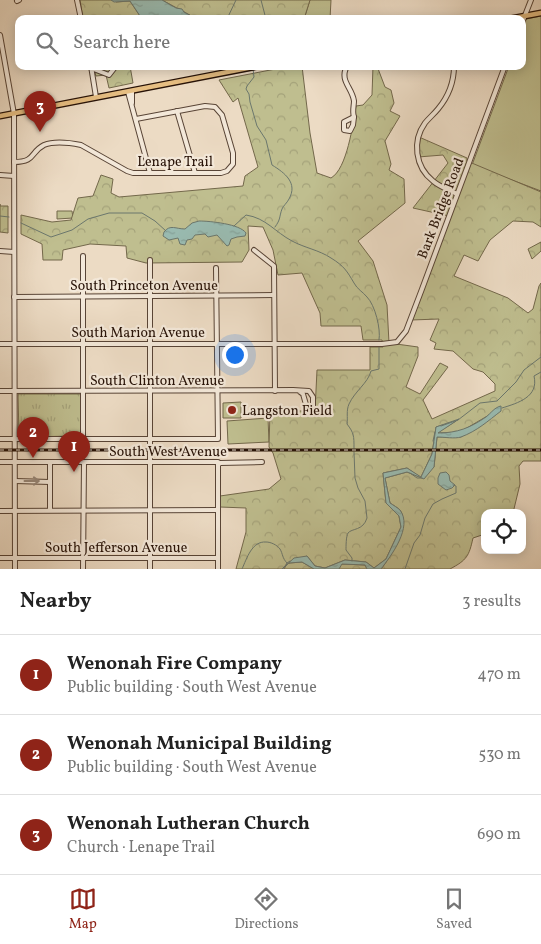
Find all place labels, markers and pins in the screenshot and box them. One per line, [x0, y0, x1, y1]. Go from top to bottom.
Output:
pin: 3 [24, 91, 56, 132]
place label: Langston Field [242, 402, 332, 421]
marker: Langston Field [226, 404, 238, 416]
pin: 2 [17, 417, 49, 458]
pin: 1 [58, 431, 90, 472]

